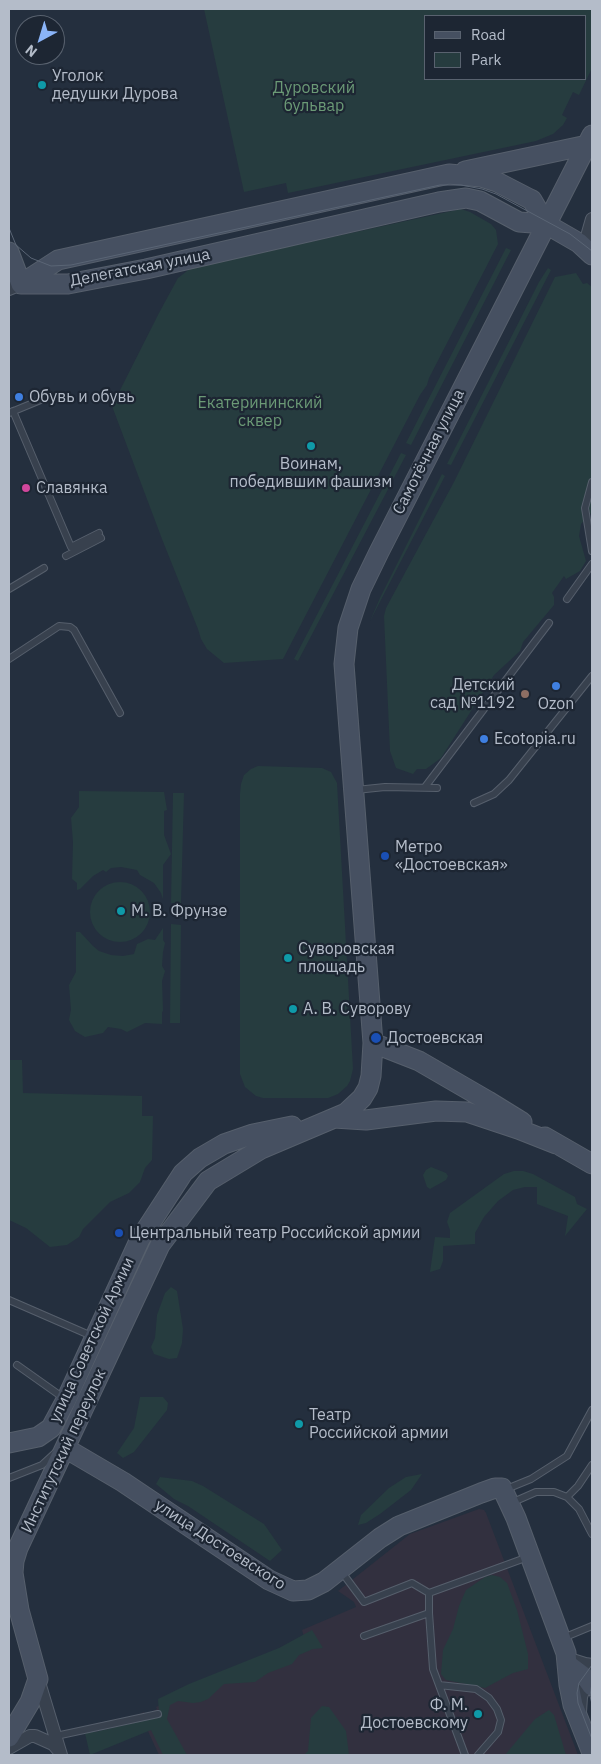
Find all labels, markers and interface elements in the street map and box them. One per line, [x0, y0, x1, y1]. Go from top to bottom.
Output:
north arrow [15, 15, 65, 65]
legend [424, 15, 586, 80]
text: Road [471, 25, 506, 44]
text: N [22, 41, 41, 61]
text: Park [471, 50, 501, 69]
place label: Уголок дедушки Дурова [52, 66, 178, 104]
park label: Дуровский бульвар [273, 78, 355, 116]
marker: Уголок дедушки Дурова [36, 79, 48, 91]
street label: Делегатская улица [68, 245, 212, 291]
street label: Самотёчная улица [389, 386, 469, 518]
place label: Обувь и обувь [29, 387, 135, 407]
marker: Обувь и обувь [13, 391, 25, 403]
park label: Екатерининский сквер [198, 393, 322, 431]
marker: Воинам, победившим фашизм [305, 440, 317, 452]
place label: Воинам, победившим фашизм [230, 454, 392, 492]
place label: Славянка [36, 478, 108, 498]
marker: Славянка [20, 482, 32, 494]
place label: Детский сад №1192 [430, 675, 515, 713]
marker: Ozon [550, 680, 562, 692]
marker: Детский сад №1192 [519, 688, 531, 700]
place label: Ozon [538, 694, 574, 714]
place label: Ecotopia.ru [494, 729, 576, 749]
marker: Ecotopia.ru [478, 733, 490, 745]
place label: Метро «Достоевская» [395, 837, 508, 875]
marker: Метро «Достоевская» [379, 850, 391, 862]
place label: М. В. Фрунзе [131, 901, 227, 921]
marker: М. В. Фрунзе [115, 905, 127, 917]
place label: Суворовская площадь [298, 939, 395, 977]
marker: Суворовская площадь [282, 952, 294, 964]
place label: А. В. Суворову [303, 999, 411, 1019]
marker: А. В. Суворову [287, 1003, 299, 1015]
place label: Достоевская [387, 1028, 483, 1048]
marker: Достоевская [369, 1031, 383, 1045]
place label: Центральный театр Российской армии [129, 1223, 421, 1243]
marker: Центральный театр Российской армии [113, 1227, 125, 1239]
street label: улица Советской Армии [45, 1254, 139, 1426]
street label: Институтский переулок [18, 1366, 110, 1536]
place label: Театр Российской армии [309, 1405, 449, 1443]
marker: Театр Российской армии [293, 1418, 305, 1430]
street label: улица Достоевского [151, 1496, 289, 1594]
place label: Ф. М. Достоевскому [361, 1695, 468, 1733]
marker: Ф. М. Достоевскому [472, 1708, 484, 1720]

